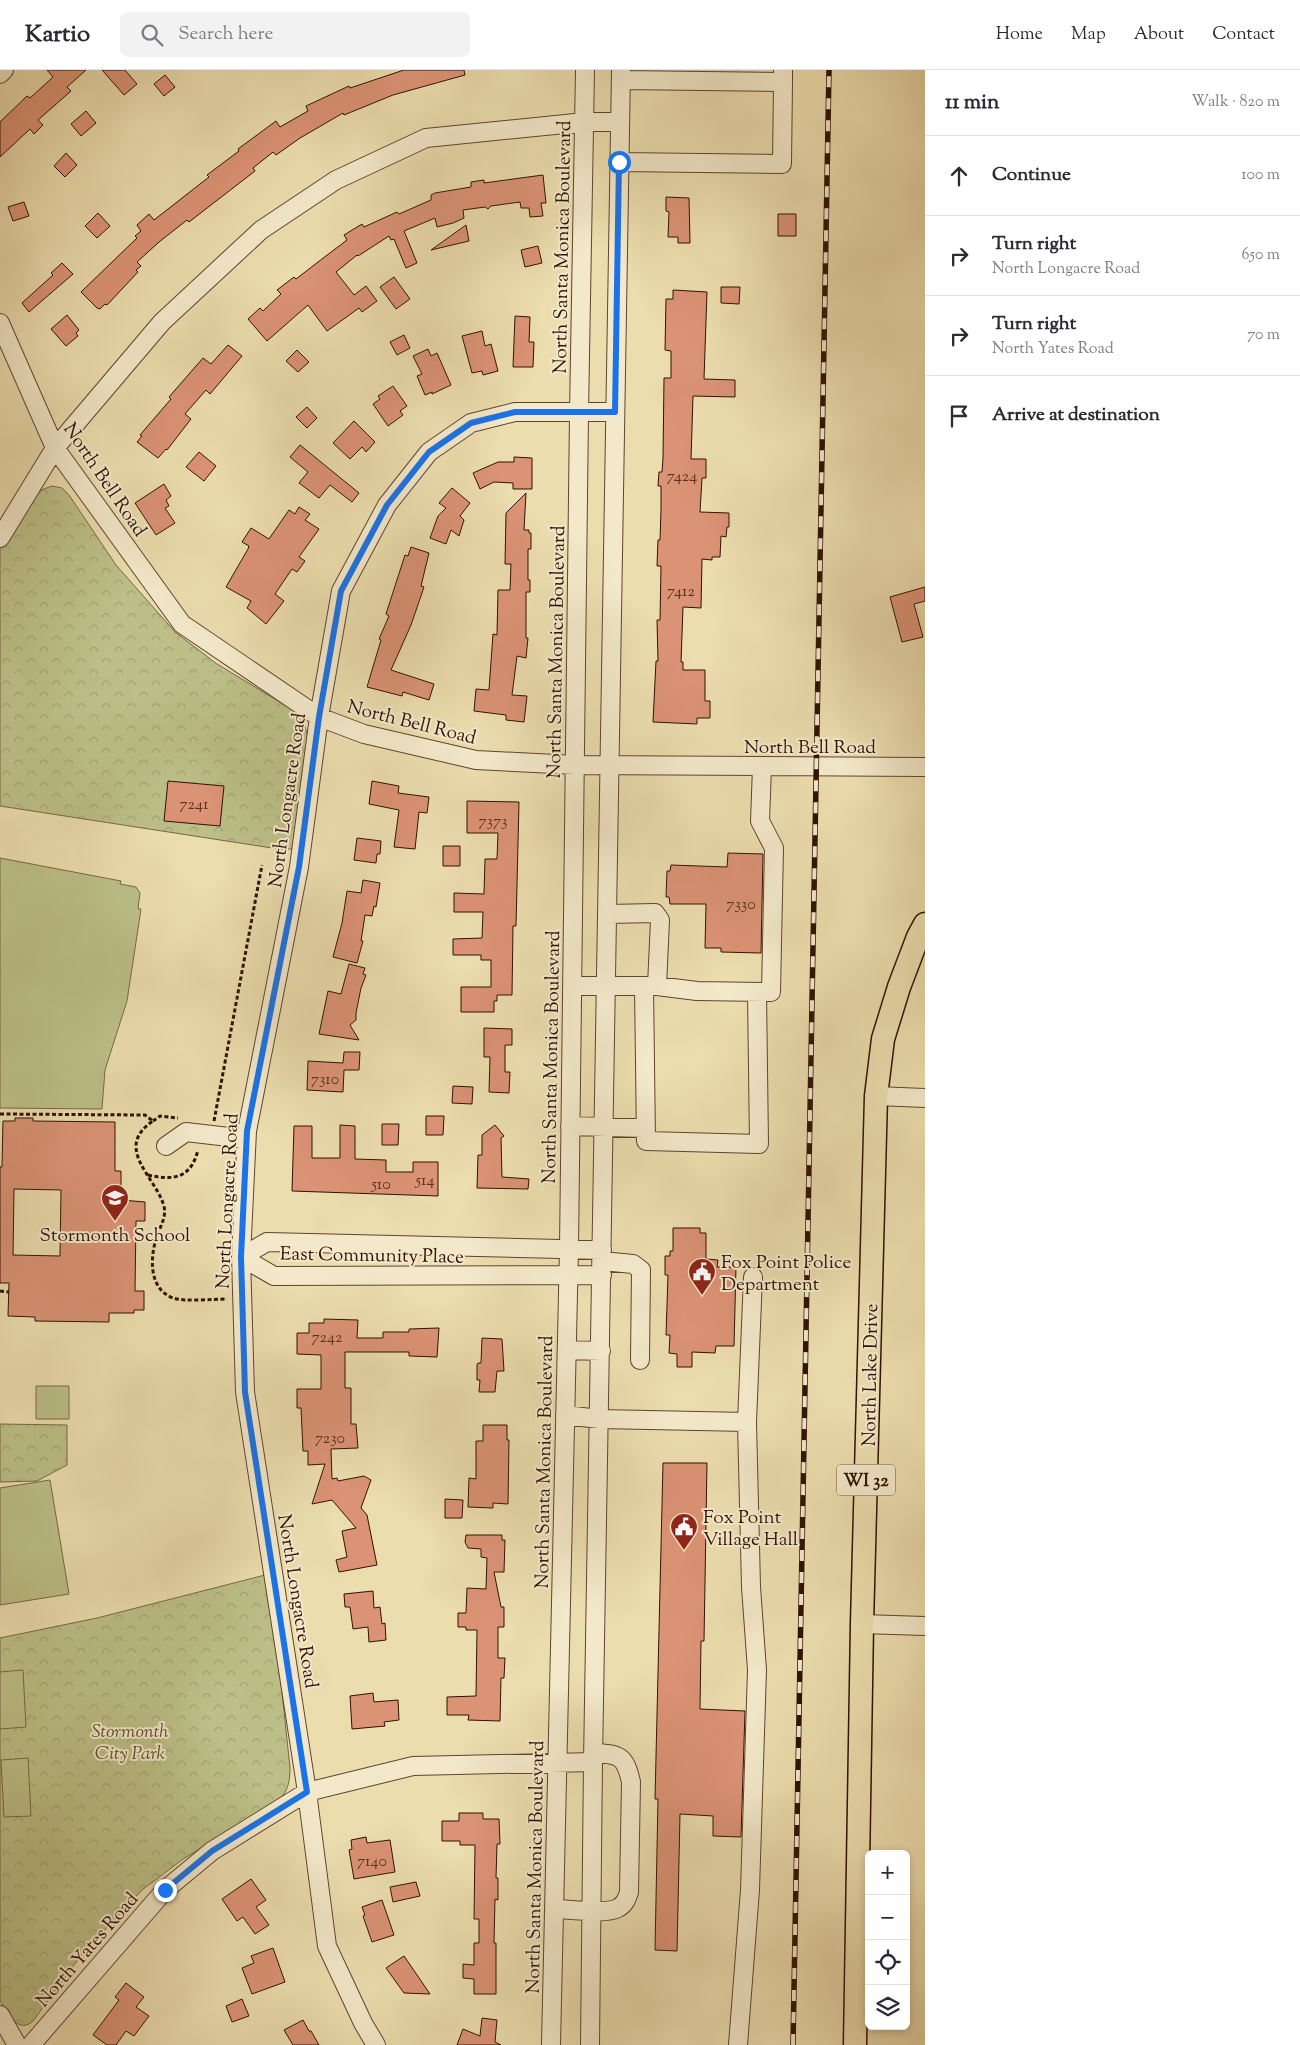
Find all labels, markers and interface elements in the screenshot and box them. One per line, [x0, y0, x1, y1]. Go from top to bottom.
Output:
search box [120, 12, 470, 57]
text: Kartio [25, 18, 90, 52]
icon: search [138, 21, 166, 49]
text: Search here [178, 21, 273, 48]
text: Home [996, 22, 1043, 48]
text: Map [1071, 22, 1106, 48]
text: About [1134, 22, 1184, 48]
text: Contact [1212, 22, 1275, 48]
text: 11 min [945, 88, 1000, 118]
text: Walk · 820 m [1191, 91, 1280, 114]
street label: North Santa Monica Boulevard [548, 120, 579, 374]
route start [608, 151, 631, 174]
icon: ahead [945, 162, 973, 190]
text: Continue [992, 162, 1071, 189]
text: 100 m [1241, 164, 1280, 187]
text: Turn right [992, 231, 1076, 258]
icon: right [945, 242, 973, 270]
text: 650 m [1241, 244, 1280, 267]
text: North Longacre Road [992, 258, 1140, 281]
text: Turn right [992, 311, 1076, 338]
icon: right [945, 322, 973, 350]
text: 70 m [1247, 324, 1280, 347]
text: North Yates Road [992, 338, 1114, 361]
icon: arrive [945, 402, 973, 430]
text: Arrive at destination [992, 402, 1160, 429]
street label: North Bell Road [56, 418, 152, 543]
house number: 7424 [667, 466, 697, 489]
street label: North Santa Monica Boulevard [542, 525, 573, 779]
house number: 7412 [667, 581, 695, 604]
street label: North Bell Road [344, 694, 479, 753]
street label: North Longacre Road [263, 711, 314, 889]
street label: North Bell Road [744, 735, 876, 762]
house number: 7241 [180, 794, 209, 817]
house number: 7373 [479, 811, 507, 834]
house number: 7330 [726, 894, 756, 917]
street label: North Santa Monica Boulevard [537, 930, 568, 1184]
house number: 7310 [311, 1069, 339, 1092]
street label: North Longacre Road [210, 1112, 247, 1290]
house number: 514 [415, 1170, 434, 1193]
house number: 510 [370, 1174, 391, 1197]
school or university icon: Stormonth School [100, 1183, 130, 1222]
place label: Stormonth School [40, 1223, 190, 1250]
street label: East Community Place [280, 1241, 464, 1272]
place label: Fox Point Police Department [721, 1250, 852, 1299]
public building icon: Fox Point Police Department [687, 1257, 717, 1296]
street label: North Lake Drive [857, 1303, 886, 1447]
house number: 7242 [312, 1327, 343, 1350]
street label: North Santa Monica Boulevard [530, 1335, 561, 1589]
house number: 7230 [315, 1428, 345, 1451]
road number: WI 32 [837, 1464, 895, 1496]
place label: Fox Point Village Hall [703, 1505, 798, 1554]
street label: North Longacre Road [269, 1512, 324, 1691]
public building icon: Fox Point Village Hall [669, 1512, 699, 1551]
park label: Stormonth City Park [91, 1719, 169, 1768]
street label: North Santa Monica Boulevard [521, 1740, 552, 1994]
map controls [865, 1850, 910, 2030]
button: + [865, 1850, 910, 1895]
house number: 7140 [357, 1851, 387, 1874]
route end [154, 1879, 177, 1902]
street label: North Yates Road [30, 1887, 146, 2014]
button: − [865, 1895, 910, 1940]
button: locate [865, 1940, 910, 1985]
button: layers [865, 1985, 910, 2030]

